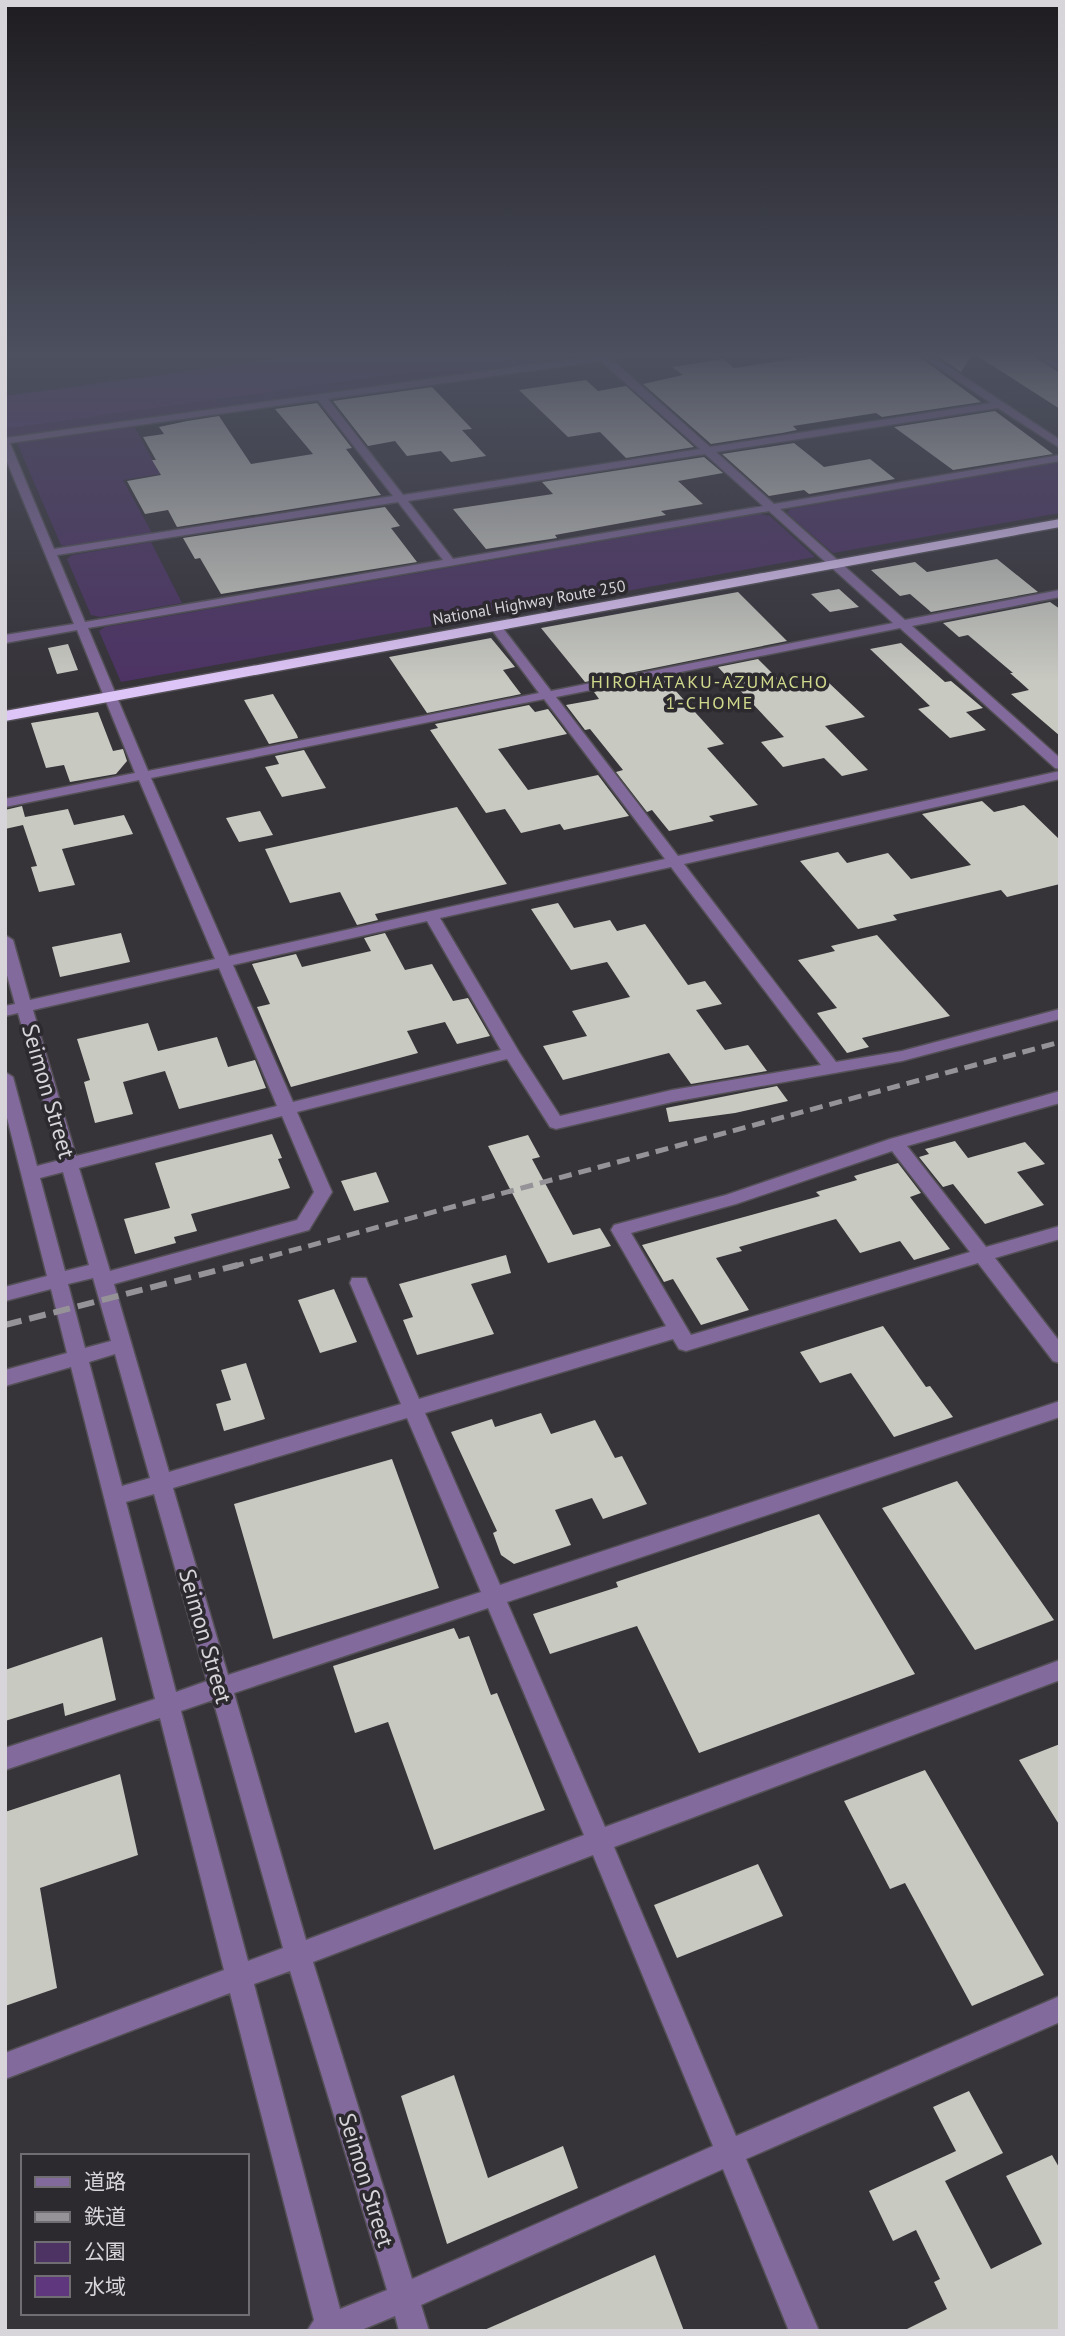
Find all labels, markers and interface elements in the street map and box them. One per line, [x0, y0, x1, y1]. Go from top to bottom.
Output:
street label: National Highway Route 250 [431, 575, 627, 629]
district label: HIROHATAKU-AZUMACHO 1-CHOME [591, 670, 829, 714]
street label: Seimon Street [16, 1020, 82, 1162]
street label: Seimon Street [173, 1565, 239, 1707]
street label: Seimon Street [333, 2110, 401, 2251]
legend [21, 2154, 248, 2315]
text: 道路 [84, 2168, 126, 2195]
text: 鉄道 [84, 2203, 126, 2230]
text: 公園 [84, 2238, 126, 2265]
text: 水域 [84, 2273, 126, 2300]

